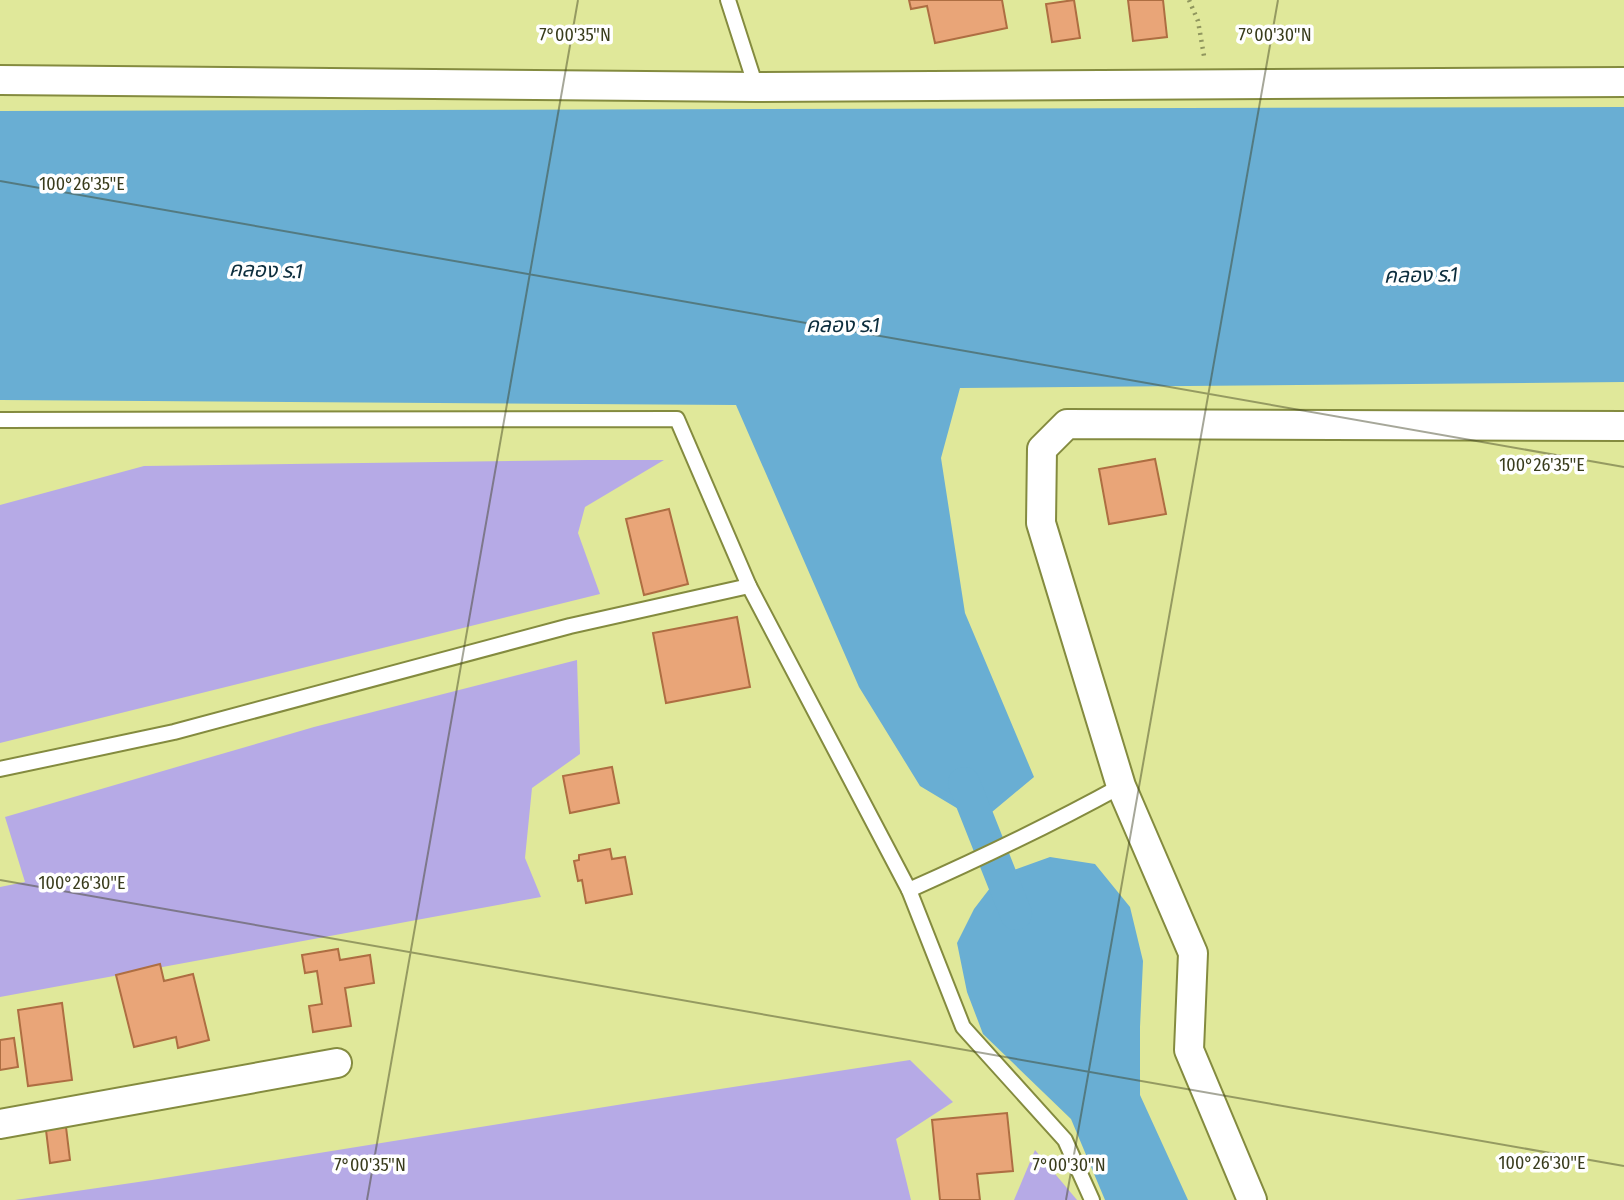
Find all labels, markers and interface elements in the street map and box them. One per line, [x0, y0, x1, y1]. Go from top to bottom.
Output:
text: 7°00'35"N [539, 24, 611, 46]
text: 7°00'30"N [1238, 24, 1312, 46]
text: 100°26'35"E [39, 173, 125, 195]
water label: คลอง ร.1 [229, 256, 303, 284]
water label: คลอง ร.1 [1384, 261, 1458, 289]
water label: คลอง ร.1 [806, 312, 880, 338]
text: 100°26'35"E [1499, 454, 1585, 476]
text: 100°26'30"E [39, 872, 125, 894]
text: 100°26'30"E [1499, 1152, 1585, 1174]
text: 7°00'35"N [334, 1154, 406, 1176]
text: 7°00'30"N [1032, 1154, 1106, 1176]

